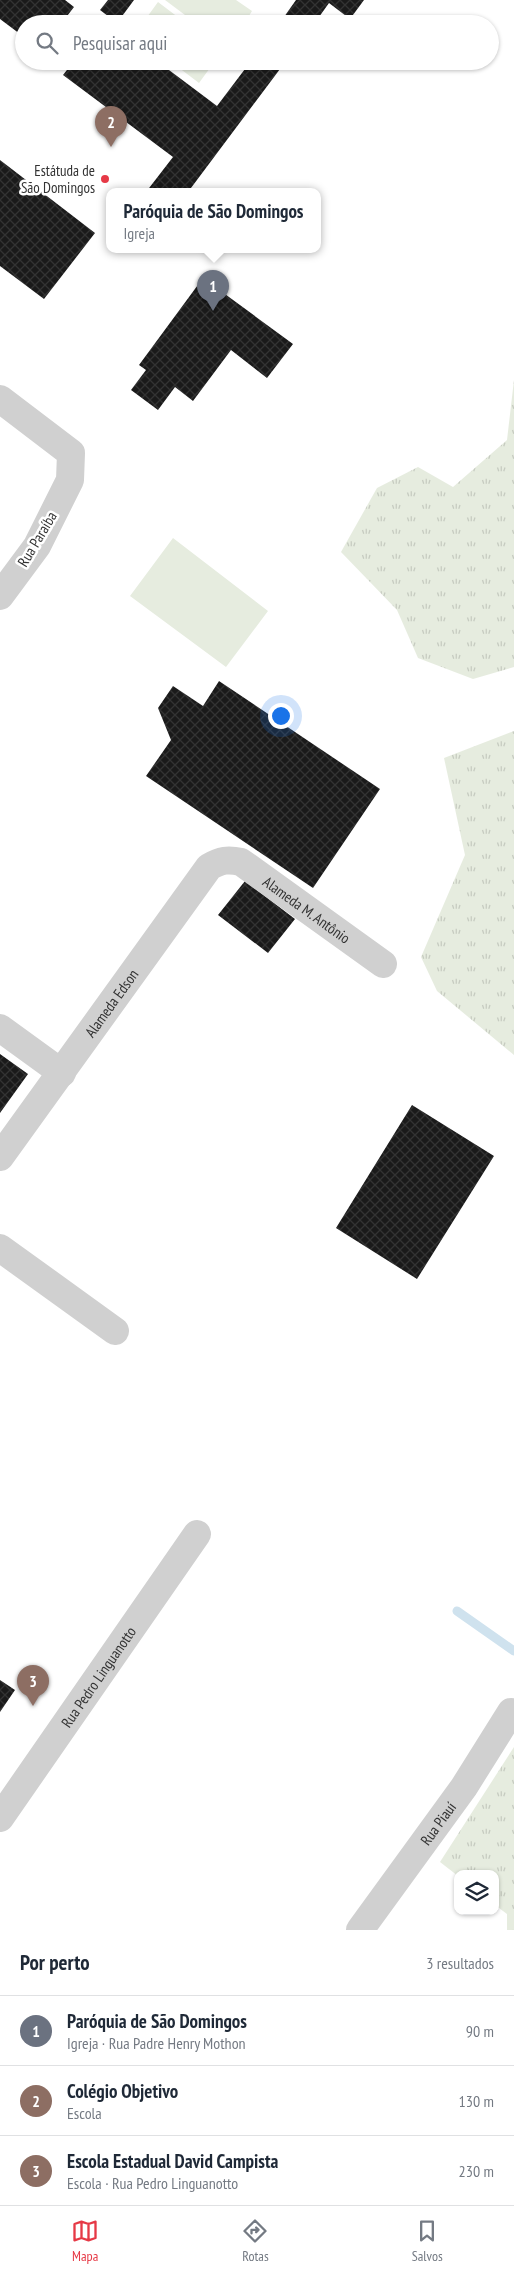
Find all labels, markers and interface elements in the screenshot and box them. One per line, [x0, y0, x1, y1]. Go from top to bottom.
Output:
search box [15, 15, 499, 70]
icon: search [33, 29, 61, 57]
text: Pesquisar aqui [73, 31, 167, 55]
pin: 2 [95, 106, 127, 147]
place label: Estátuda de São Domingos [21, 161, 95, 197]
marker: Estátuda de São Domingos [99, 173, 111, 185]
popup [106, 188, 321, 253]
text: Paróquia de São Domingos [124, 199, 303, 223]
text: Igreja [124, 223, 155, 243]
pin: 1 [197, 270, 229, 311]
street label: Rua Paraíba [13, 508, 61, 570]
your location [268, 703, 294, 729]
street label: Alameda M. Antônio [260, 872, 354, 947]
street label: Alameda Edson [80, 965, 142, 1041]
street label: Rua Pedro Linguanotto [56, 1623, 140, 1731]
pin: 3 [17, 1665, 49, 1706]
street label: Rua Piauí [416, 1797, 460, 1849]
map controls [454, 1870, 499, 1915]
button: layers [454, 1870, 499, 1915]
text: Por perto [20, 1949, 90, 1976]
text: 3 resultados [426, 1953, 494, 1973]
text: Paróquia de São Domingos [67, 2009, 247, 2033]
text: 1 [32, 2021, 40, 2041]
text: 90 m [466, 2021, 494, 2041]
text: Igreja · Rua Padre Henry Mothon [67, 2033, 246, 2053]
text: Colégio Objetivo [67, 2079, 178, 2103]
text: 2 [32, 2091, 40, 2111]
text: 130 m [459, 2091, 494, 2111]
text: Escola [67, 2103, 102, 2123]
text: Escola Estadual David Campista [67, 2149, 278, 2173]
text: 3 [32, 2161, 40, 2181]
text: 230 m [459, 2161, 494, 2181]
text: Escola · Rua Pedro Linguanotto [67, 2173, 238, 2193]
tab: Mapa [71, 2217, 99, 2265]
tab: Rotas [241, 2217, 269, 2265]
tab: Salvos [412, 2217, 443, 2265]

